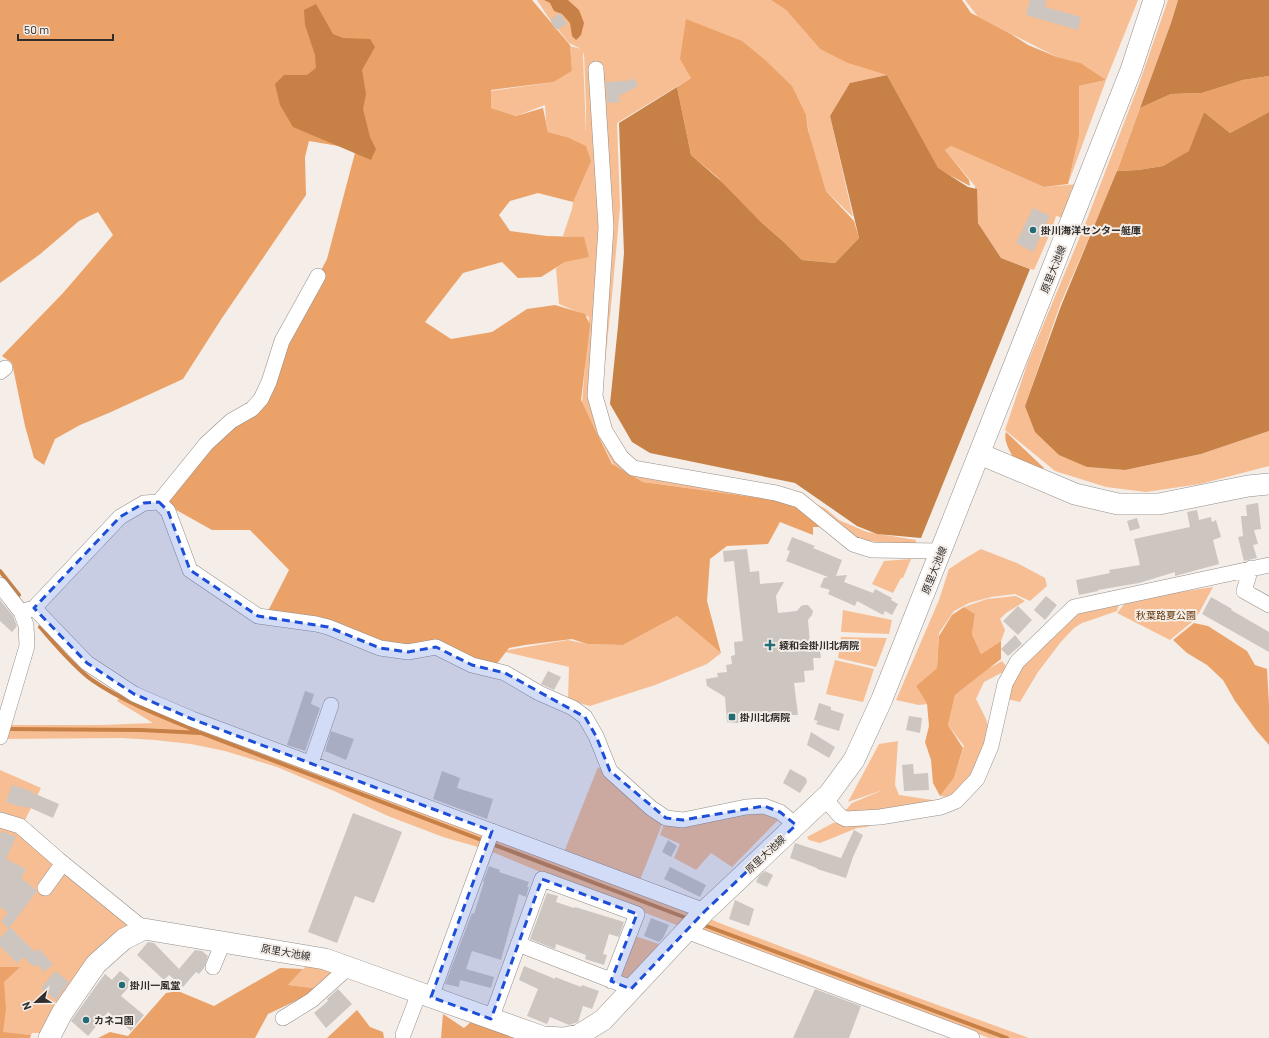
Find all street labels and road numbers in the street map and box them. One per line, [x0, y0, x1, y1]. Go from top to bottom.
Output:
street label: 原里大池線 [1038, 244, 1068, 294]
street label: 原里大池線 [919, 545, 949, 595]
street label: 原里大池線 [743, 833, 787, 875]
street label: 原里大池線 [260, 942, 312, 962]

